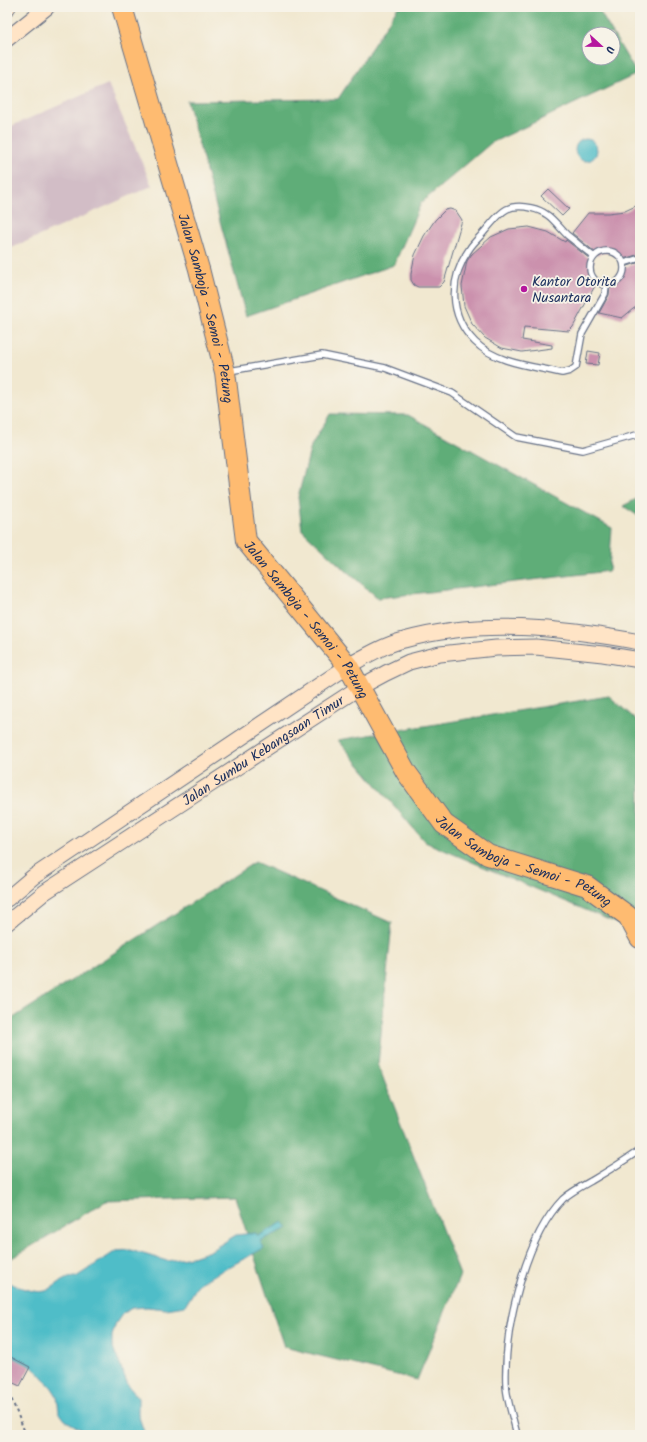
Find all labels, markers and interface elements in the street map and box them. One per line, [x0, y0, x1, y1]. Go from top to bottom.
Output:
north arrow [581, 26, 621, 66]
text: U [600, 43, 619, 56]
street label: Jalan Samboja - Semoi - Petung [171, 211, 239, 405]
place label: Kantor Otorita Nusantara [532, 271, 617, 309]
marker: Kantor Otorita Nusantara [519, 284, 529, 294]
street label: Jalan Samboja - Semoi - Petung [238, 536, 374, 703]
street label: Jalan Sumbu Kebangsaan Timur [178, 689, 350, 812]
street label: Jalan Samboja - Semoi - Petung [429, 811, 616, 913]

